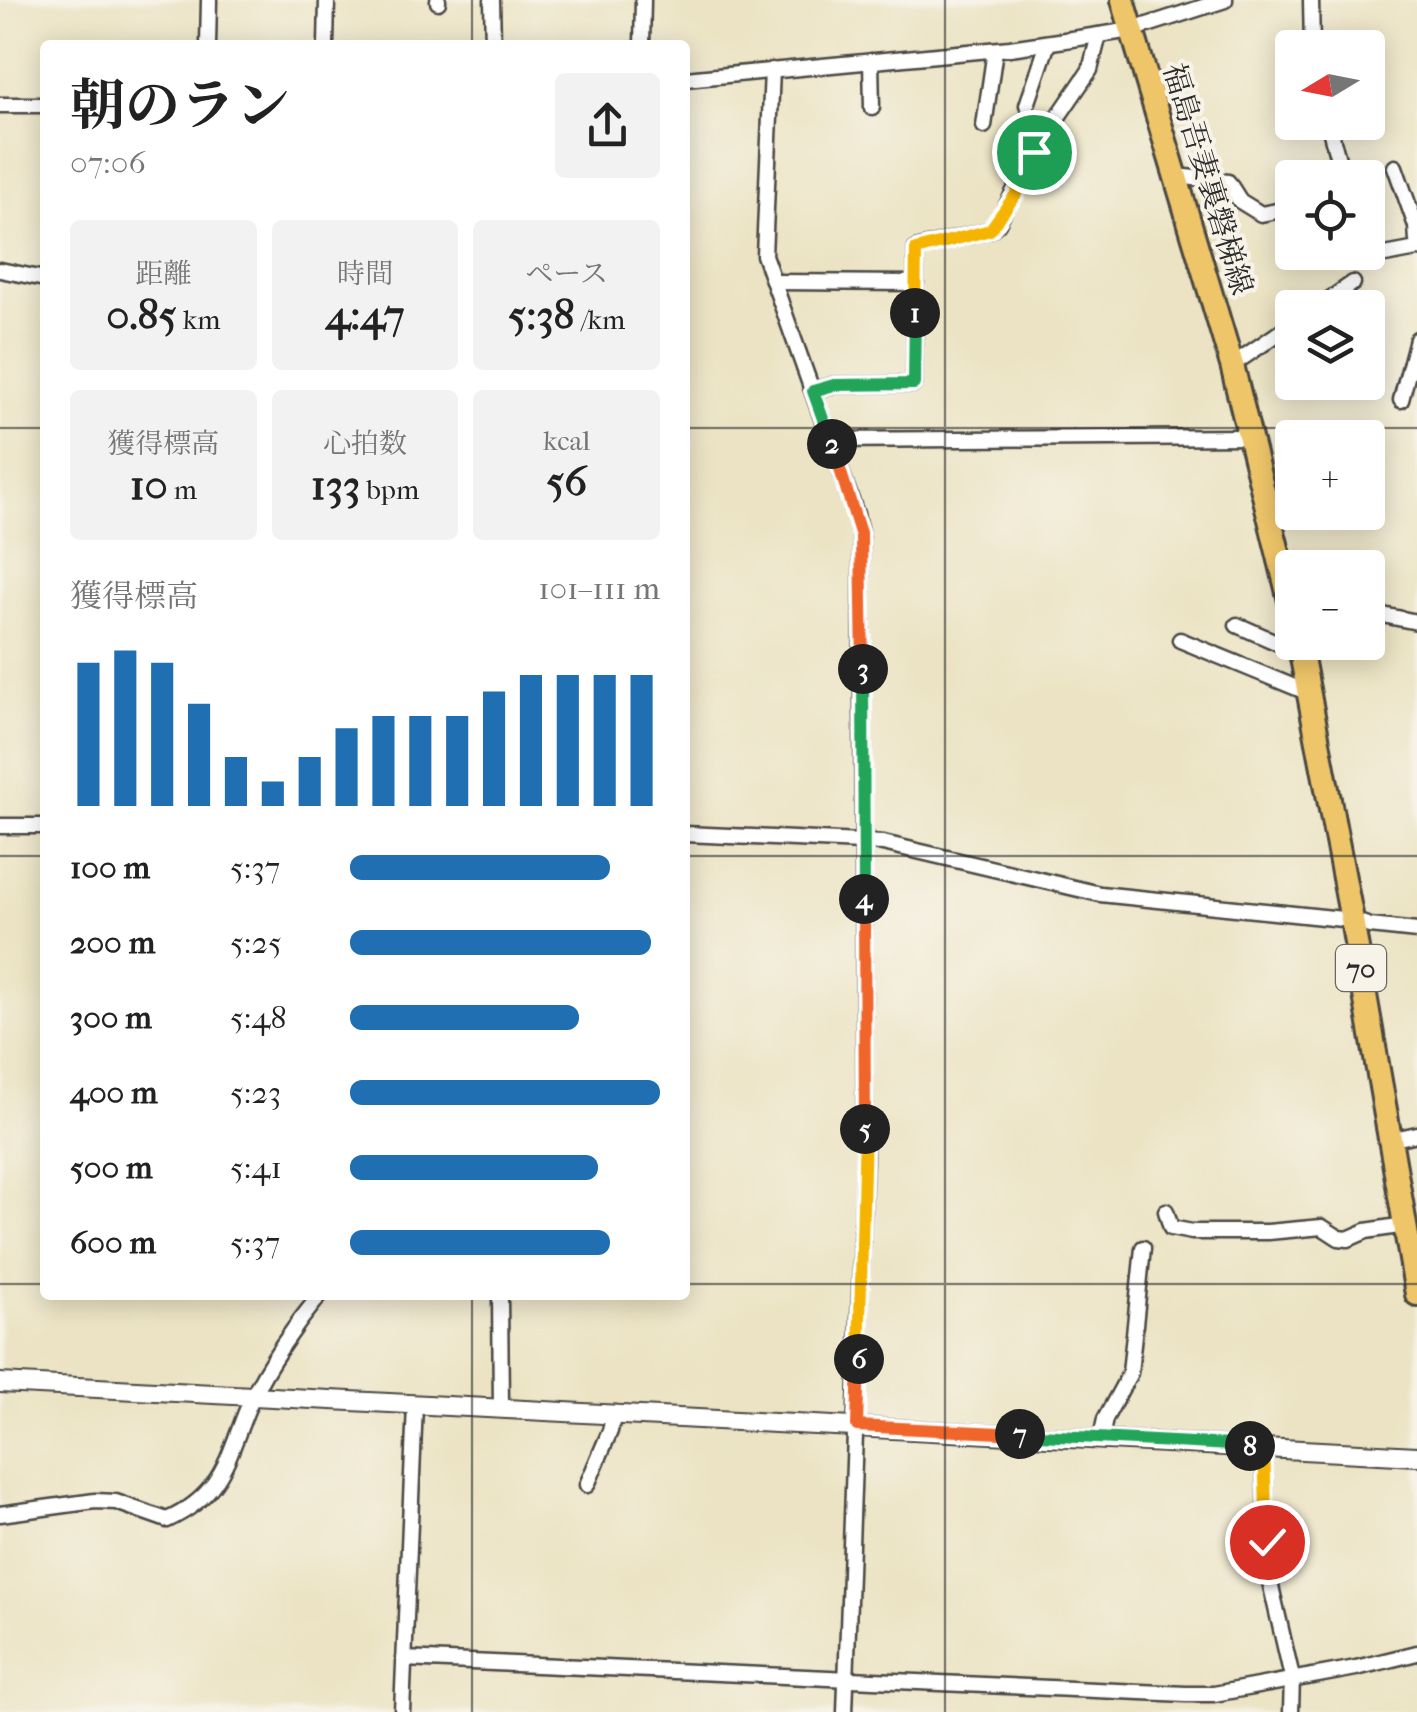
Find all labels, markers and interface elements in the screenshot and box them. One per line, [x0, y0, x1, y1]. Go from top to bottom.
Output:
north arrow [1275, 30, 1385, 140]
map controls [1275, 30, 1385, 660]
street label: 福島吾妻裏磐梯線 [1156, 59, 1259, 299]
button: share [555, 73, 660, 178]
text: 朝のラン [70, 74, 290, 138]
pin [992, 110, 1077, 195]
icon: arrive [1007, 125, 1062, 180]
text: 07:06 [70, 144, 146, 181]
button: locate [1275, 160, 1385, 270]
text: 距離 [135, 257, 191, 290]
text: 時間 [337, 257, 393, 290]
text: ペース [525, 257, 608, 290]
pin: 1 [890, 288, 940, 338]
button: layers [1275, 290, 1385, 400]
text: 0.85 [106, 291, 177, 340]
text: 4:47 [326, 291, 404, 340]
text: 5:38 [508, 291, 575, 340]
text: 1 [910, 296, 920, 329]
text: km [177, 303, 220, 336]
text: /km [575, 303, 625, 336]
pin: 2 [807, 419, 857, 469]
button: + [1275, 420, 1385, 530]
text: kcal [543, 424, 590, 457]
text: 獲得標高 [107, 427, 219, 460]
text: 心拍数 [323, 427, 407, 460]
text: 2 [825, 427, 839, 460]
text: 56 [546, 457, 587, 506]
text: 10 [130, 461, 168, 510]
text: 133 [311, 461, 360, 510]
text: m [168, 473, 197, 506]
text: bpm [360, 473, 419, 506]
button: − [1275, 550, 1385, 660]
text: 101–111 m [538, 570, 660, 607]
text: 獲得標高 [70, 578, 198, 615]
pin: 3 [838, 644, 888, 694]
text: 3 [857, 652, 869, 685]
text: 100 m [70, 849, 150, 886]
text: 5:37 [230, 849, 280, 886]
pin: 4 [839, 874, 889, 924]
text: 4 [856, 882, 872, 915]
text: 200 m [70, 924, 155, 961]
text: 5:25 [230, 924, 282, 961]
road number: 70 [1336, 945, 1386, 991]
text: 300 m [70, 999, 152, 1036]
text: 5:48 [230, 999, 287, 1036]
text: 400 m [70, 1074, 158, 1111]
text: 5:23 [230, 1074, 281, 1111]
pin: 5 [840, 1104, 890, 1154]
text: 5 [859, 1112, 871, 1145]
text: 500 m [70, 1149, 153, 1186]
text: 5:41 [230, 1149, 282, 1186]
text: 600 m [70, 1224, 156, 1261]
text: 5:37 [230, 1224, 280, 1261]
pin: 6 [834, 1334, 884, 1384]
text: 6 [851, 1342, 867, 1375]
pin: 7 [995, 1409, 1045, 1459]
text: 7 [1013, 1417, 1027, 1450]
pin: 8 [1225, 1421, 1275, 1471]
text: 8 [1243, 1429, 1257, 1462]
pin [1225, 1500, 1310, 1585]
icon: check [1240, 1515, 1295, 1570]

